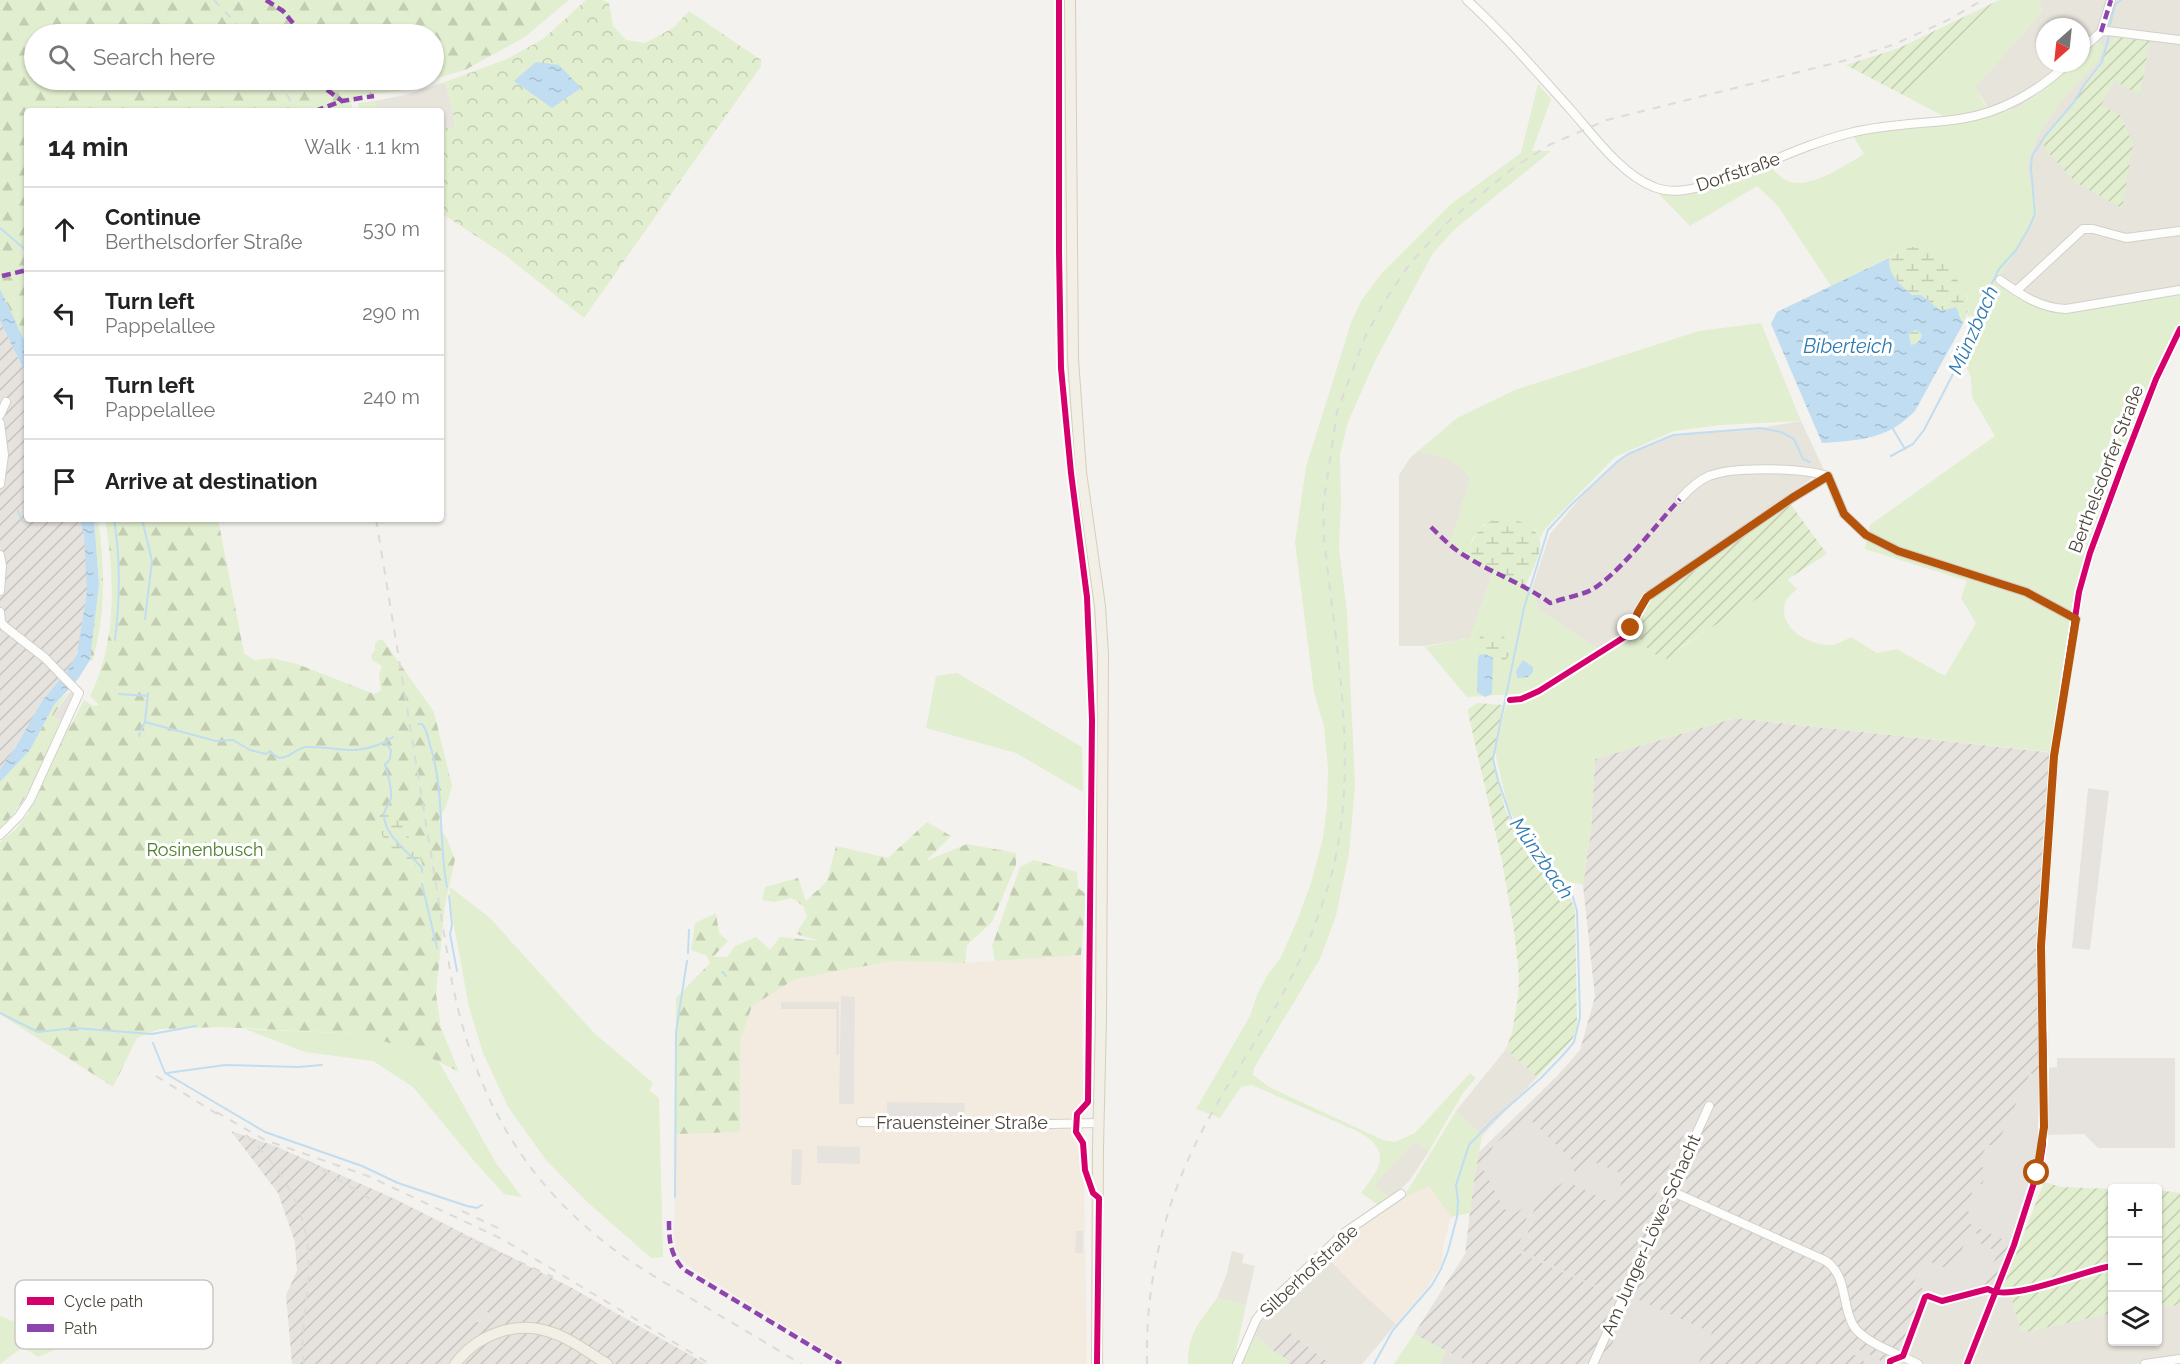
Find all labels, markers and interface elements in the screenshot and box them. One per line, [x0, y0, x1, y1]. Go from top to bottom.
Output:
north arrow [2036, 18, 2090, 72]
search box [24, 24, 444, 90]
icon: search [45, 41, 78, 74]
text: Search here [93, 44, 215, 70]
text: 14 min [48, 132, 128, 162]
text: Walk · 1.1 km [304, 135, 420, 159]
street label: Dorfstraße [1693, 147, 1783, 196]
text: Continue [105, 204, 201, 230]
icon: ahead [48, 213, 81, 246]
text: 530 m [363, 217, 420, 241]
text: Berthelsdorfer Straße [105, 230, 303, 254]
water label: Münzbach [1943, 282, 2003, 378]
text: Turn left [105, 288, 195, 314]
icon: left [48, 297, 81, 330]
text: 290 m [362, 301, 420, 325]
text: Pappelallee [105, 314, 215, 338]
water label: Biberteich [1803, 334, 1893, 358]
text: Turn left [105, 372, 195, 398]
icon: left [48, 381, 81, 414]
street label: Berthelsdorfer Straße [2064, 382, 2147, 556]
text: 240 m [363, 385, 420, 409]
text: Pappelallee [105, 398, 215, 422]
icon: arrive [48, 465, 81, 498]
text: Arrive at destination [105, 468, 318, 494]
route end [1617, 614, 1643, 640]
water label: Münzbach [1505, 813, 1579, 903]
park label: Rosinenbusch [146, 839, 264, 860]
street label: Frauensteiner Straße [876, 1112, 1048, 1133]
street label: Am Junger-Löwe-Schacht [1597, 1131, 1704, 1339]
route start [2023, 1159, 2049, 1185]
map controls [2108, 1184, 2162, 1346]
button: + [2108, 1184, 2162, 1238]
street label: Silberhofstraße [1255, 1220, 1362, 1321]
button: − [2108, 1238, 2162, 1292]
legend [15, 1280, 213, 1349]
text: Cycle path [64, 1292, 143, 1311]
button: layers [2108, 1292, 2162, 1346]
text: Path [64, 1319, 97, 1338]

